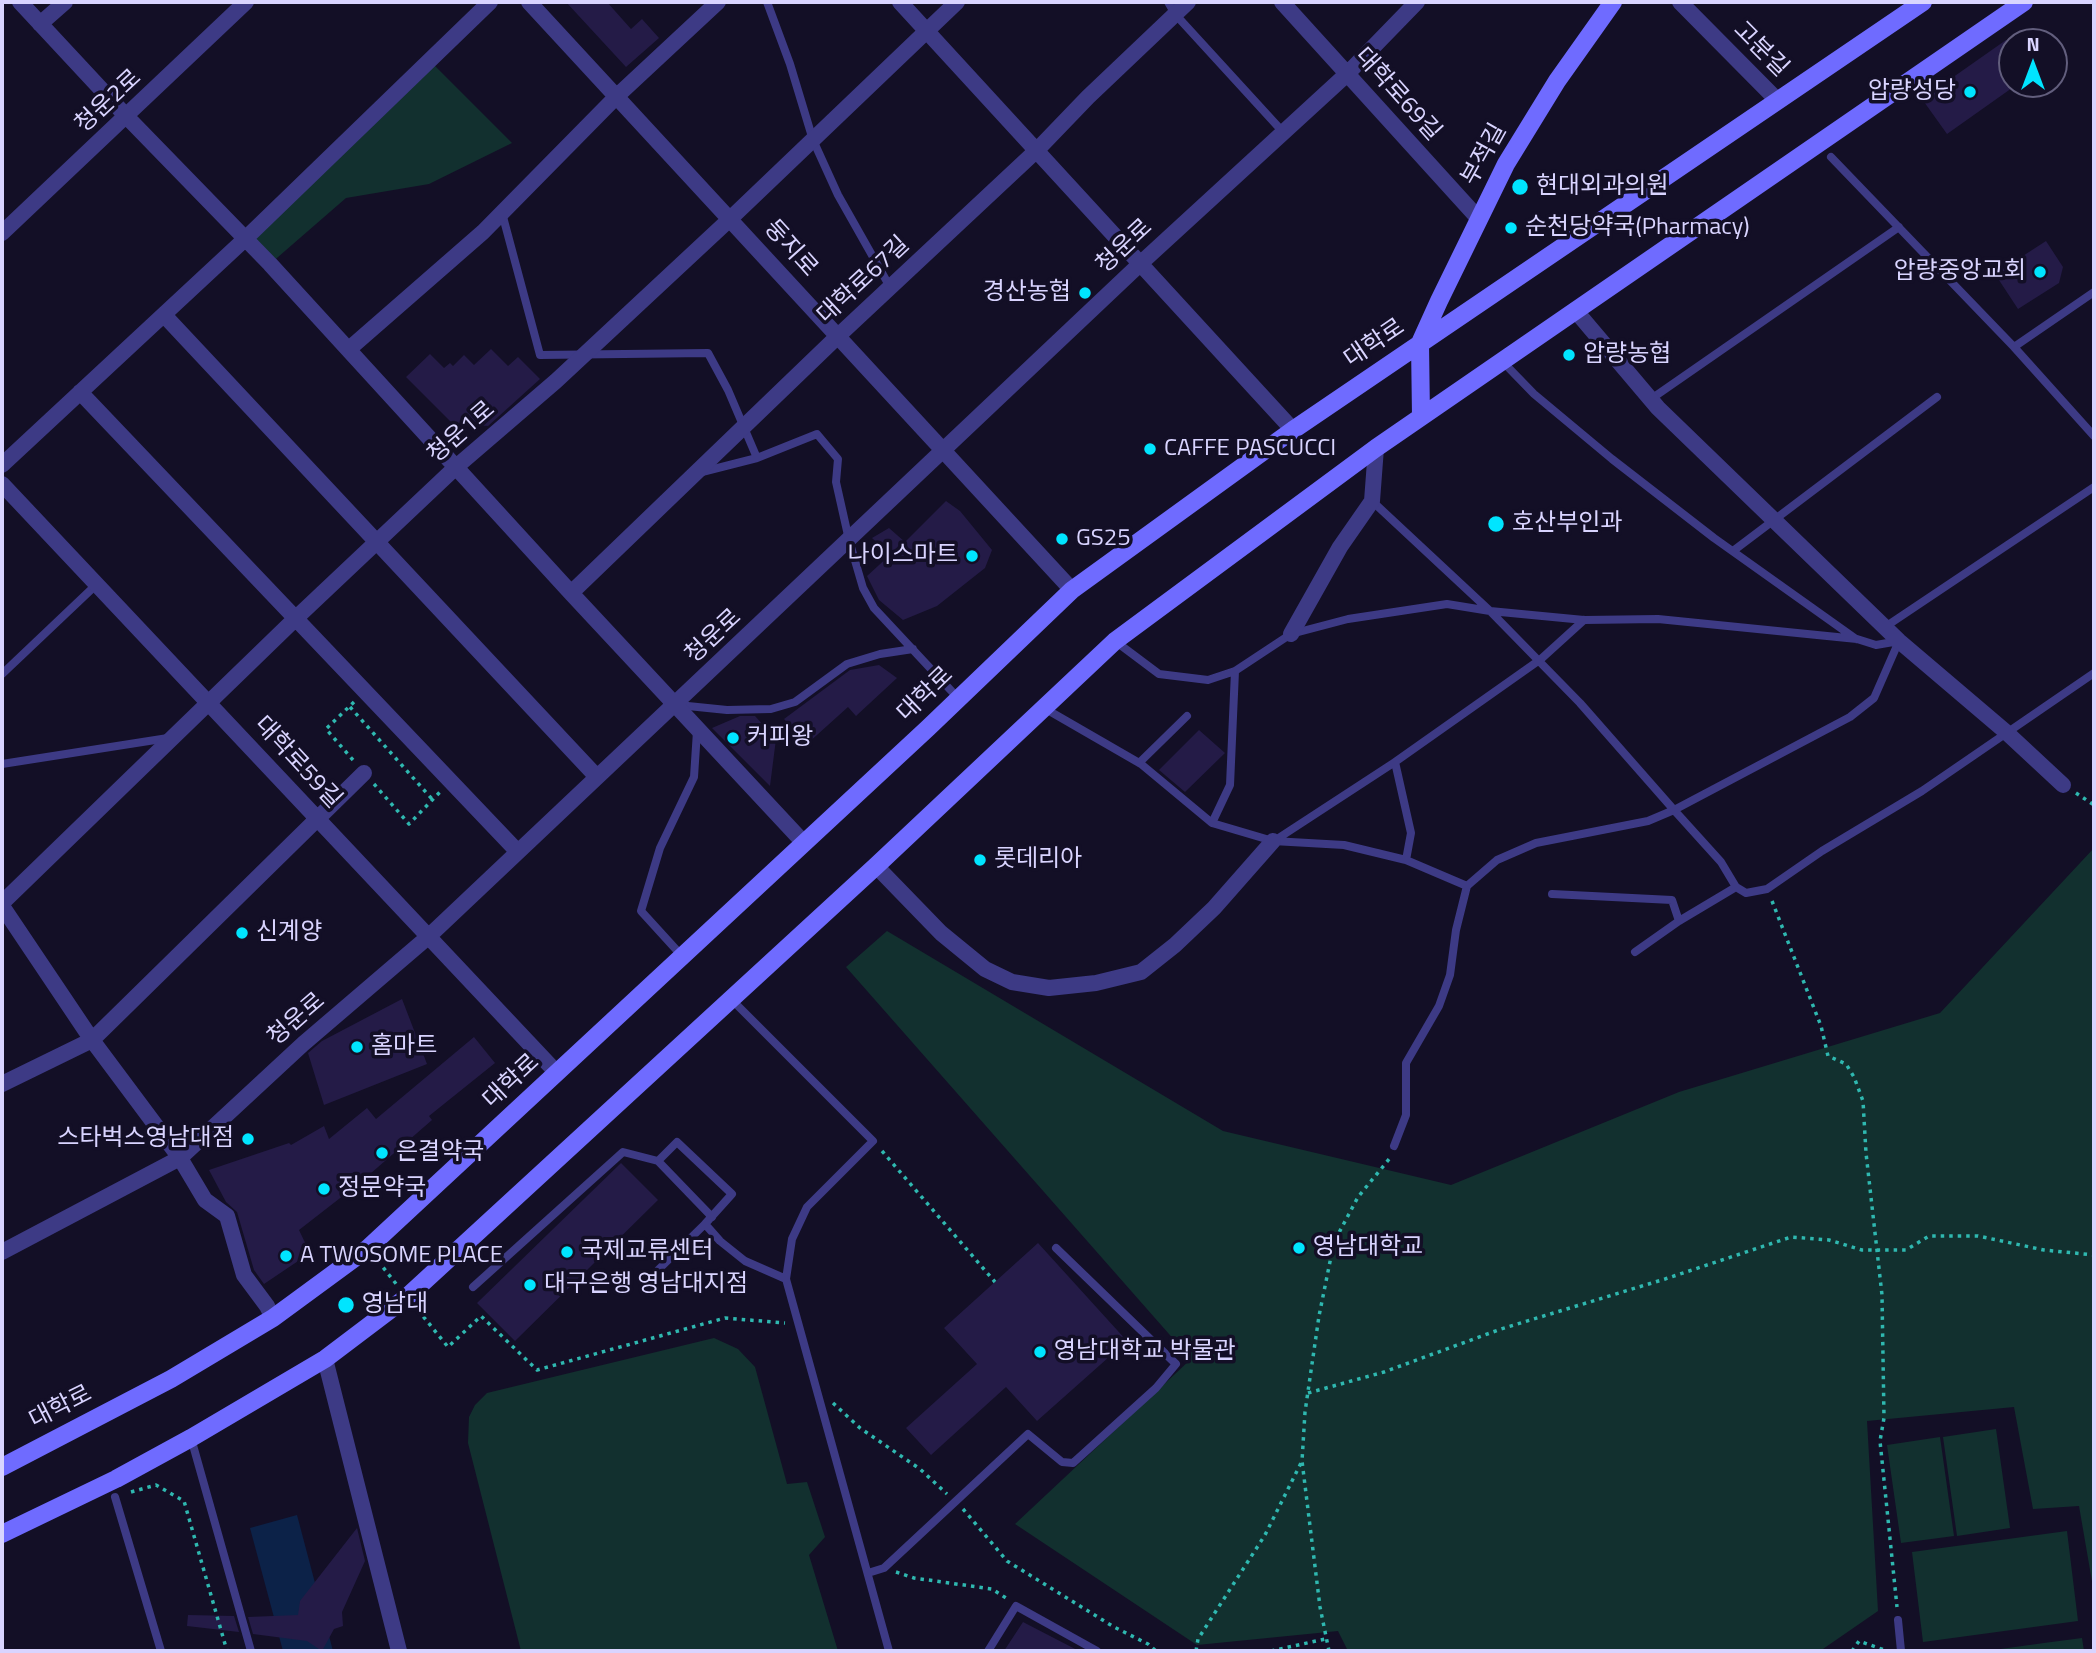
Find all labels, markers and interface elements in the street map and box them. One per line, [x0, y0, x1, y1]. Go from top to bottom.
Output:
street label: 고분길 [1726, 16, 1794, 84]
north arrow [1998, 28, 2068, 98]
text: N [2026, 29, 2040, 58]
street label: 대학로69길 [1348, 43, 1446, 147]
street label: 청운2로 [70, 64, 148, 140]
place label: 압량성당 [1868, 78, 1956, 106]
marker: 압량성당 [1962, 84, 1978, 100]
street label: 부적길 [1456, 119, 1514, 191]
place label: 현대외과의원 [1536, 173, 1668, 201]
marker: 현대외과의원 [1510, 177, 1530, 197]
street label: 청운로 [1091, 214, 1159, 280]
place label: 순천당약국(Pharmacy) [1525, 214, 1750, 242]
street label: 둥지로 [757, 215, 823, 283]
marker: 순천당약국(Pharmacy) [1503, 220, 1519, 236]
street label: 대학로67길 [812, 231, 916, 331]
place label: 압량중앙교회 [1894, 258, 2026, 286]
marker: 압량중앙교회 [2032, 264, 2048, 280]
place label: 경산농협 [983, 279, 1071, 307]
marker: 경산농협 [1077, 285, 1093, 301]
street label: 대학로 [1339, 314, 1411, 374]
place label: 압량농협 [1583, 341, 1671, 369]
marker: 압량농협 [1561, 347, 1577, 363]
street label: 청운1로 [422, 396, 502, 470]
place label: CAFFE PASCUCCI [1164, 435, 1336, 463]
marker: CAFFE PASCUCCI [1142, 441, 1158, 457]
place label: 호산부인과 [1512, 510, 1622, 538]
marker: 호산부인과 [1486, 514, 1506, 534]
place label: GS25 [1076, 525, 1131, 553]
marker: GS25 [1054, 531, 1070, 547]
place label: 나이스마트 [848, 542, 958, 570]
marker: 나이스마트 [964, 548, 980, 564]
street label: 청운로 [680, 604, 748, 670]
street label: 대학로 [892, 662, 960, 728]
street label: 대학로59길 [247, 711, 347, 815]
place label: 커피왕 [747, 724, 813, 752]
marker: 커피왕 [725, 730, 741, 746]
place label: 롯데리아 [994, 846, 1082, 874]
marker: 롯데리아 [972, 852, 988, 868]
place label: 신계양 [256, 919, 322, 947]
marker: 신계양 [234, 925, 250, 941]
street label: 청운로 [263, 987, 331, 1053]
place label: 홈마트 [371, 1033, 437, 1061]
marker: 홈마트 [349, 1039, 365, 1055]
street label: 대학로 [478, 1049, 546, 1115]
place label: 스타벅스영남대점 [57, 1125, 234, 1153]
marker: 스타벅스영남대점 [240, 1131, 256, 1147]
place label: 은결약국 [396, 1139, 484, 1167]
marker: 은결약국 [374, 1145, 390, 1161]
place label: 정문약국 [338, 1175, 426, 1203]
marker: 정문약국 [316, 1181, 332, 1197]
place label: 영남대학교 [1313, 1234, 1423, 1262]
place label: 국제교류센터 [581, 1238, 713, 1266]
marker: 영남대학교 [1291, 1240, 1307, 1256]
place label: A TWOSOME PLACE [300, 1242, 503, 1270]
marker: 국제교류센터 [559, 1244, 575, 1260]
marker: A TWOSOME PLACE [278, 1248, 294, 1264]
place label: 대구은행 영남대지점 [544, 1271, 748, 1299]
marker: 대구은행 영남대지점 [522, 1277, 538, 1293]
place label: 영남대 [362, 1291, 428, 1319]
marker: 영남대 [336, 1295, 356, 1315]
place label: 영남대학교 박물관 [1054, 1338, 1236, 1366]
marker: 영남대학교 박물관 [1032, 1344, 1048, 1360]
street label: 대학로 [25, 1380, 97, 1436]

